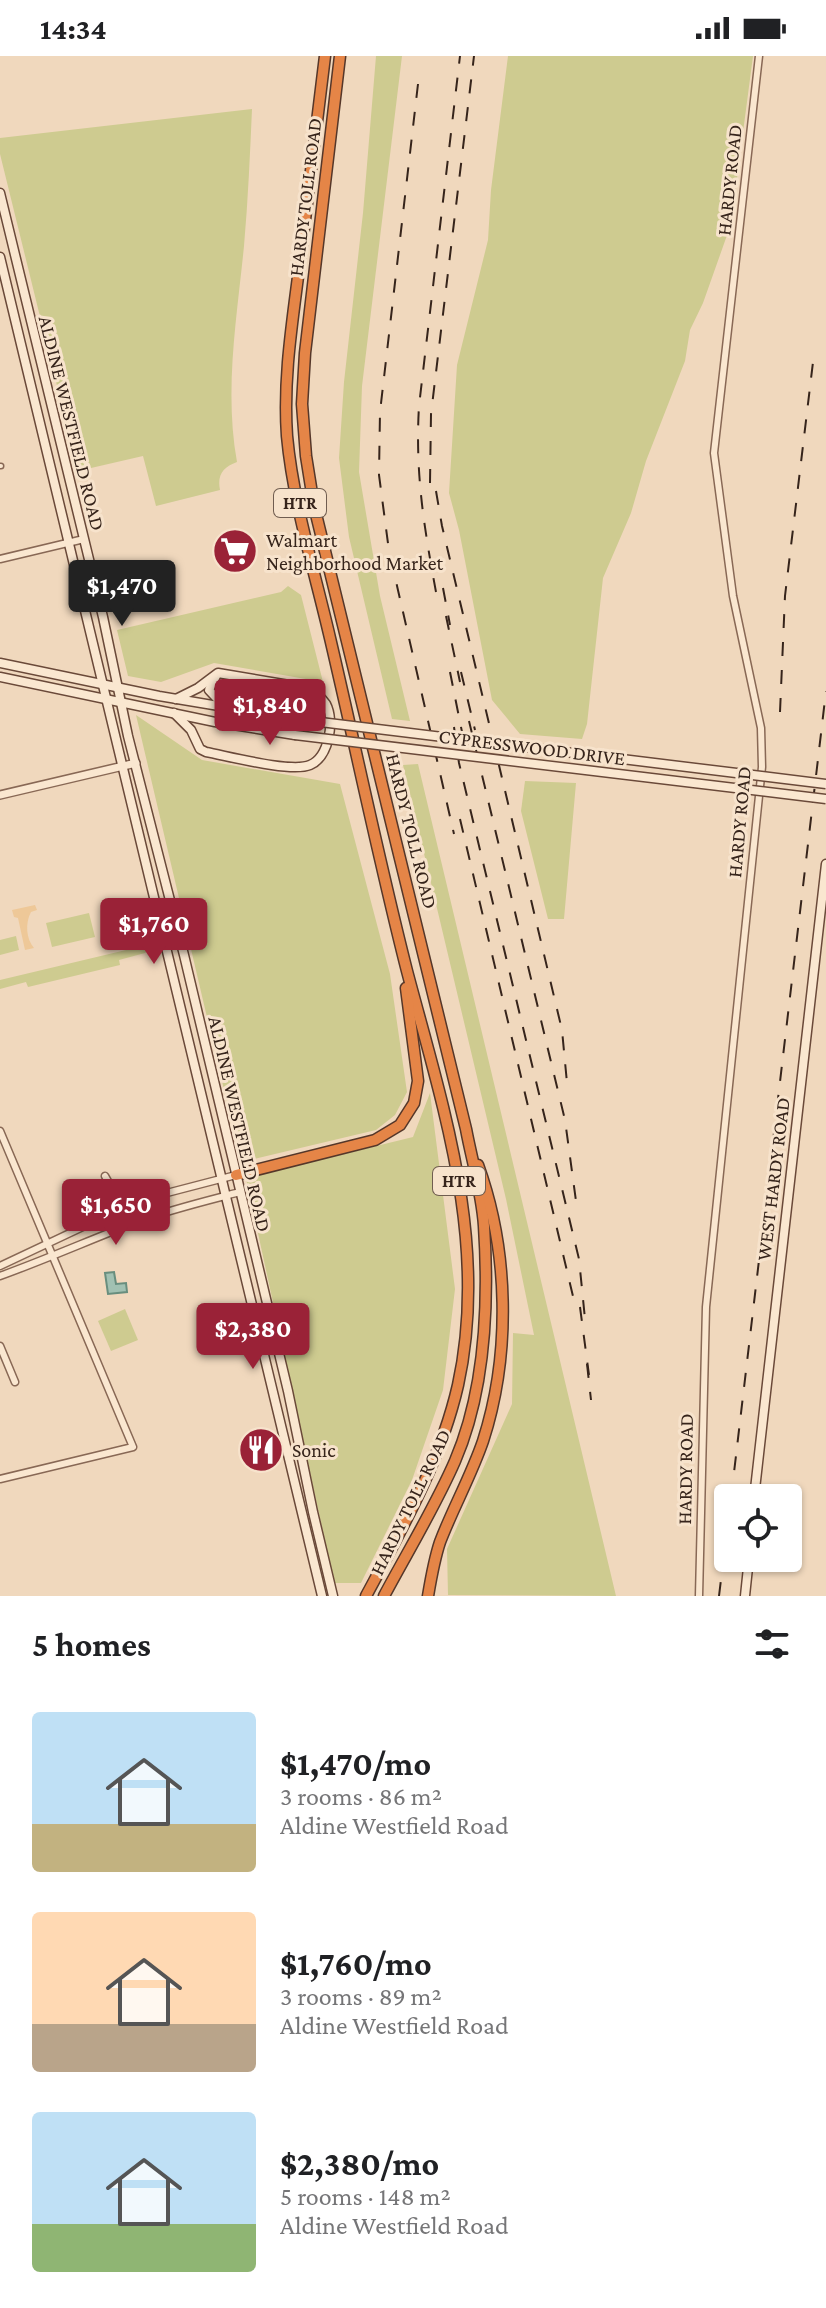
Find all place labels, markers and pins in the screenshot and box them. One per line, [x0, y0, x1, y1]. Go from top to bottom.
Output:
supermarket icon: Walmart Neighborhood Market [211, 527, 259, 575]
place label: Walmart Neighborhood Market [266, 529, 444, 575]
pin: $1,470 [57, 560, 187, 628]
pin: $1,840 [205, 679, 335, 747]
pin: $1,760 [89, 898, 219, 966]
pin: $1,650 [51, 1179, 181, 1247]
pin: $2,380 [188, 1303, 318, 1371]
restaurant icon: Sonic [237, 1426, 285, 1474]
place label: Sonic [292, 1439, 336, 1461]

